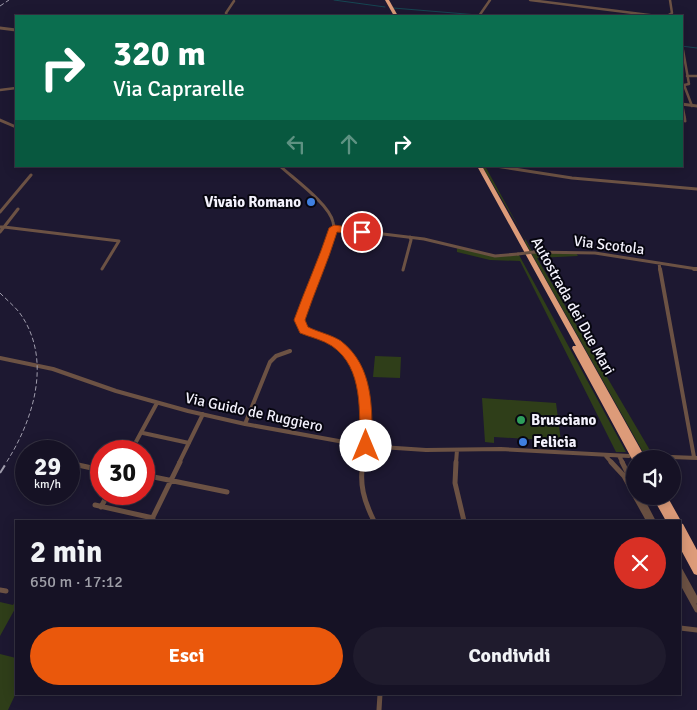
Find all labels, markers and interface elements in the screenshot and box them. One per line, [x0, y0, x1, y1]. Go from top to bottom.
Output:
text: 320 m [113, 32, 206, 75]
icon: right [30, 35, 95, 100]
text: Via Caprarelle [113, 75, 245, 102]
icon: left [282, 130, 310, 158]
icon: ahead [335, 130, 363, 158]
icon: right [388, 130, 416, 158]
place label: Vivaio Romano [204, 193, 301, 211]
marker: Vivaio Romano [305, 196, 317, 208]
pin [341, 211, 383, 253]
icon: arrive [348, 218, 376, 246]
street label: Via Scotola [572, 232, 646, 258]
street label: Autostrada dei Due Mari [528, 234, 618, 378]
street label: Via Guido de Ruggiero [183, 389, 325, 435]
place label: Brusciano [531, 411, 597, 429]
marker: Brusciano [515, 414, 527, 426]
position arrow [339, 419, 391, 471]
place label: Felicia [533, 433, 577, 451]
marker: Felicia [517, 436, 529, 448]
speed limit sign: 30 [90, 440, 155, 505]
map controls [626, 450, 681, 505]
button: sound [626, 450, 681, 505]
text: 29 [34, 451, 61, 482]
text: km/h [34, 477, 61, 492]
text: 2 min [30, 534, 102, 571]
button: close [614, 537, 666, 589]
text: 650 m · 17:12 [30, 572, 123, 592]
button: Esci [30, 627, 343, 685]
button: Condividi [353, 627, 666, 685]

